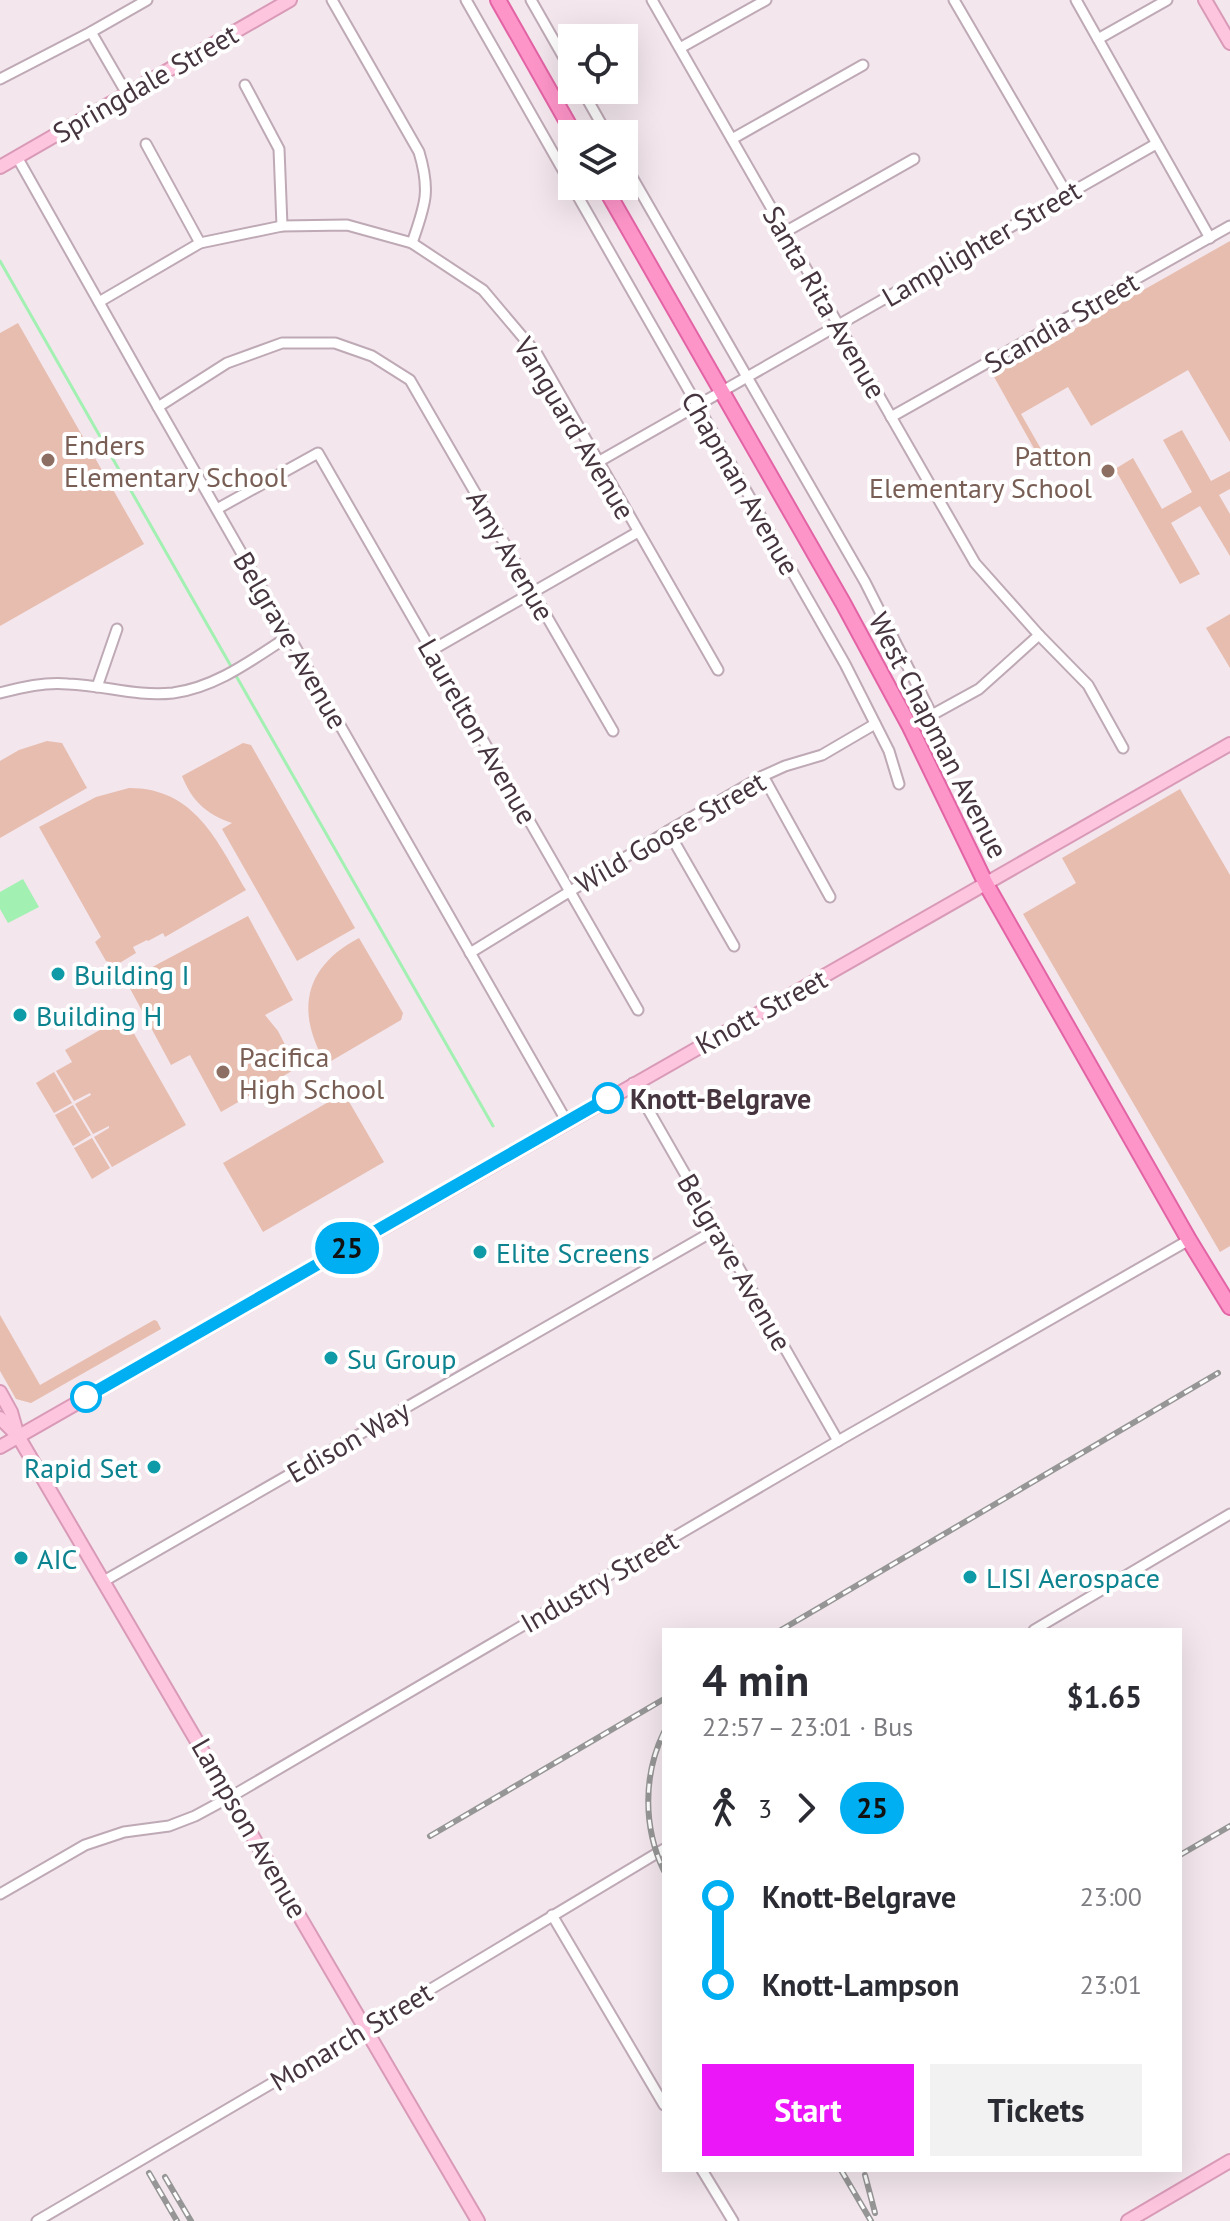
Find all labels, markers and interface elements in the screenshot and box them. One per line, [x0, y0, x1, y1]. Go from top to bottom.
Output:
street label: Springdale Street [46, 15, 245, 151]
map controls [558, 24, 638, 200]
button: locate [558, 24, 638, 104]
button: layers [558, 120, 638, 200]
street label: Lamplighter Street [875, 171, 1088, 315]
street label: Santa Rita Avenue [755, 199, 895, 405]
street label: Scandia Street [977, 263, 1145, 381]
street label: Vanguard Avenue [505, 329, 644, 526]
street label: Chapman Avenue [673, 384, 809, 582]
place label: Enders Elementary School [64, 426, 287, 495]
place label: Patton Elementary School [869, 437, 1092, 506]
marker: Enders Elementary School [39, 451, 57, 469]
marker: Patton Elementary School [1099, 462, 1117, 480]
street label: Amy Avenue [459, 483, 563, 627]
street label: Belgrave Avenue [225, 545, 357, 735]
street label: West Chapman Avenue [861, 606, 1017, 864]
street label: Laurelton Avenue [410, 632, 546, 830]
street label: Wild Goose Street [568, 762, 772, 901]
place label: Building I [74, 956, 190, 993]
street label: Knott Street [689, 960, 834, 1062]
marker: Building I [49, 965, 67, 983]
place label: Building H [36, 997, 162, 1034]
marker: Building H [11, 1006, 29, 1024]
place label: Pacifica High School [239, 1038, 384, 1107]
marker: Pacifica High School [214, 1063, 232, 1081]
place label: Knott-Belgrave [630, 1080, 811, 1117]
marker: Knott-Belgrave [593, 1083, 623, 1113]
street label: Belgrave Avenue [669, 1167, 801, 1357]
line badge: 25 [311, 1222, 383, 1274]
text: 25 [331, 1229, 363, 1266]
place label: Elite Screens [496, 1234, 650, 1271]
marker: Elite Screens [471, 1243, 489, 1261]
place label: Su Group [347, 1340, 456, 1377]
marker: Su Group [322, 1349, 340, 1367]
unlabelled marker [71, 1382, 101, 1412]
street label: Edison Way [280, 1391, 416, 1491]
place label: Rapid Set [24, 1449, 139, 1486]
marker: Rapid Set [145, 1458, 163, 1476]
street label: Industry Street [514, 1521, 685, 1641]
place label: AIC [37, 1540, 78, 1577]
marker: AIC [12, 1549, 30, 1567]
place label: LISI Aerospace [986, 1559, 1160, 1596]
marker: LISI Aerospace [961, 1568, 979, 1586]
text: 4 min [702, 1651, 809, 1708]
text: $1.65 [1067, 1677, 1142, 1716]
text: 22:57 – 23:01 · Bus [702, 1710, 913, 1743]
street label: Lampson Avenue [184, 1731, 316, 1925]
icon: walk [702, 1786, 746, 1830]
icon: forward [784, 1786, 828, 1830]
text: 25 [856, 1789, 888, 1826]
text: 3 [758, 1792, 772, 1825]
text: Knott-Belgrave [762, 1877, 956, 1916]
text: 23:00 [1080, 1880, 1142, 1913]
text: Knott-Lampson [762, 1965, 959, 2004]
text: 23:01 [1080, 1968, 1142, 2001]
street label: Monarch Street [263, 1973, 439, 2099]
button: Start [702, 2064, 914, 2156]
button: Tickets [930, 2064, 1142, 2156]

